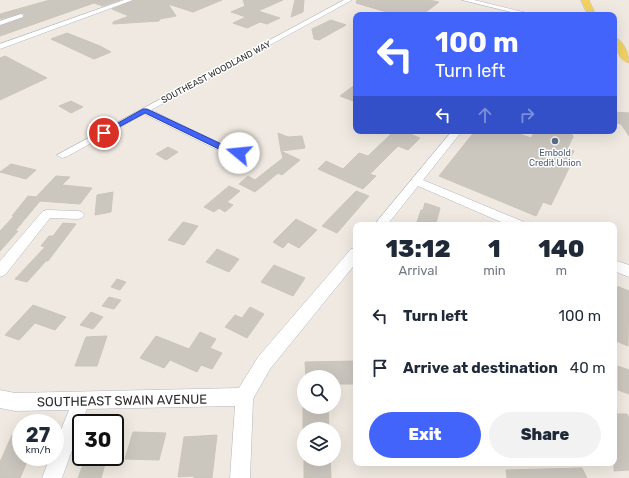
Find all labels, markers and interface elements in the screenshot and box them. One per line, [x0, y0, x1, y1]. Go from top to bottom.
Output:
text: 100 m [435, 26, 519, 59]
icon: left [369, 28, 421, 80]
street label: SOUTHEAST WOODLAND WAY [159, 39, 273, 105]
text: Turn left [435, 60, 505, 82]
icon: left [432, 104, 454, 126]
icon: ahead [474, 104, 496, 126]
icon: right [516, 104, 538, 126]
pin [87, 116, 121, 150]
icon: arrive [93, 122, 115, 144]
position arrow [218, 132, 260, 174]
marker: Embold Credit Union [550, 136, 560, 146]
place label: Embold Credit Union [529, 148, 581, 168]
text: 13:12 [385, 235, 451, 263]
text: 1 [488, 235, 501, 263]
text: 140 [538, 235, 585, 263]
text: Arrival [399, 263, 438, 278]
text: min [483, 263, 506, 278]
text: m [556, 263, 567, 278]
icon: left [369, 305, 391, 327]
text: Turn left [403, 307, 468, 325]
text: 100 m [559, 307, 601, 325]
icon: arrive [369, 357, 391, 379]
text: Arrive at destination [403, 359, 558, 377]
text: 40 m [570, 359, 606, 377]
map controls [297, 370, 341, 466]
button: search [297, 370, 341, 414]
street label: SOUTHEAST SWAIN AVENUE [37, 392, 207, 409]
button: Exit [369, 412, 481, 458]
button: Share [489, 412, 601, 458]
speed limit sign: 30 [72, 414, 124, 466]
button: layers [297, 422, 341, 466]
text: 27 [26, 423, 50, 447]
text: km/h [26, 444, 50, 456]

